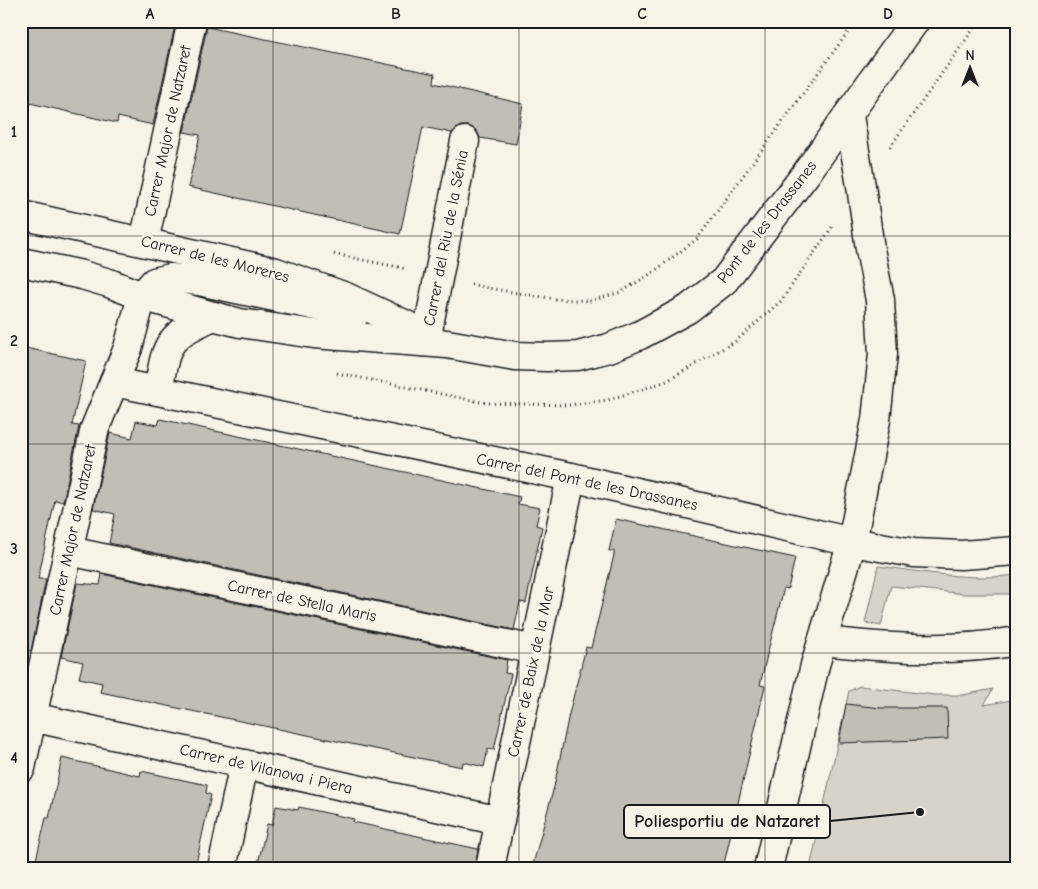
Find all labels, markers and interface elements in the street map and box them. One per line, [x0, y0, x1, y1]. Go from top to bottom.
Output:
text: A [146, 5, 155, 23]
text: B [391, 5, 401, 23]
text: C [637, 5, 647, 23]
text: D [883, 5, 893, 23]
north arrow [946, 42, 996, 92]
street label: Carrer Major de Natzaret [141, 43, 195, 218]
text: N [965, 47, 975, 64]
text: 1 [11, 123, 17, 141]
street label: Carrer del Riu de la Sénia [420, 149, 472, 327]
street label: Pont de les Drassanes [714, 157, 821, 287]
street label: Carrer de les Moreres [139, 232, 291, 286]
text: 2 [10, 332, 18, 350]
street label: Carrer Major de Natzaret [46, 442, 100, 617]
street label: Carrer del Pont de les Drassanes [475, 450, 700, 514]
text: 3 [10, 540, 18, 558]
street label: Carrer de Stella Maris [226, 576, 378, 626]
street label: Carrer de Baix de la Mar [504, 585, 558, 759]
street label: Carrer de Vilanova i Piera [178, 740, 354, 798]
text: 4 [10, 749, 18, 767]
callout: Poliesportiu de Natzaret [624, 805, 830, 838]
text: Poliesportiu de Natzaret [634, 811, 821, 832]

